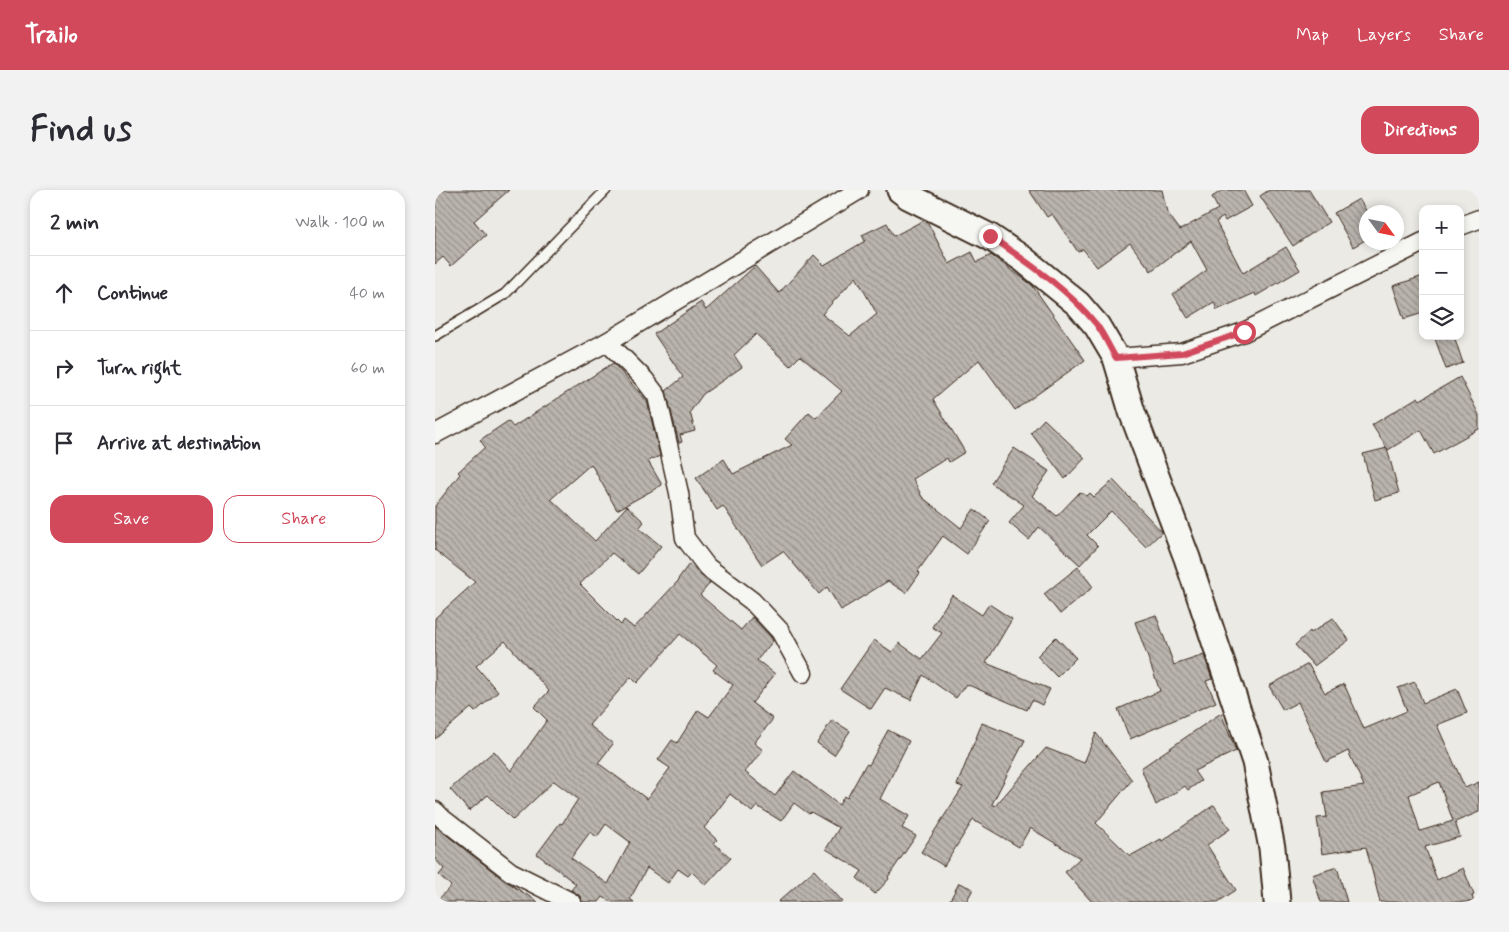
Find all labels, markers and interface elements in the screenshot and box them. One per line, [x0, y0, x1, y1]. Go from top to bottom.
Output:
text: Trailo [25, 20, 78, 51]
text: Map [1296, 23, 1329, 47]
text: Layers [1357, 23, 1411, 47]
text: Share [1439, 23, 1484, 47]
button: Directions [1361, 106, 1479, 154]
text: Find us [30, 107, 132, 153]
north arrow [1359, 205, 1404, 250]
map controls [1419, 205, 1464, 340]
button: + [1419, 205, 1464, 250]
text: 2 min [50, 209, 99, 237]
text: Walk · 100 m [295, 212, 385, 233]
route end [979, 225, 1002, 248]
button: − [1419, 250, 1464, 295]
icon: ahead [50, 279, 78, 307]
text: Continue [97, 281, 168, 306]
text: 40 m [349, 283, 385, 304]
button: layers [1419, 295, 1464, 340]
route start [1233, 321, 1256, 344]
icon: right [50, 354, 78, 382]
text: Turn right [97, 356, 181, 381]
text: 60 m [351, 358, 385, 379]
icon: arrive [50, 429, 78, 457]
text: Arrive at destination [97, 431, 261, 456]
button: Save [50, 495, 213, 543]
button: Share [223, 495, 385, 543]

